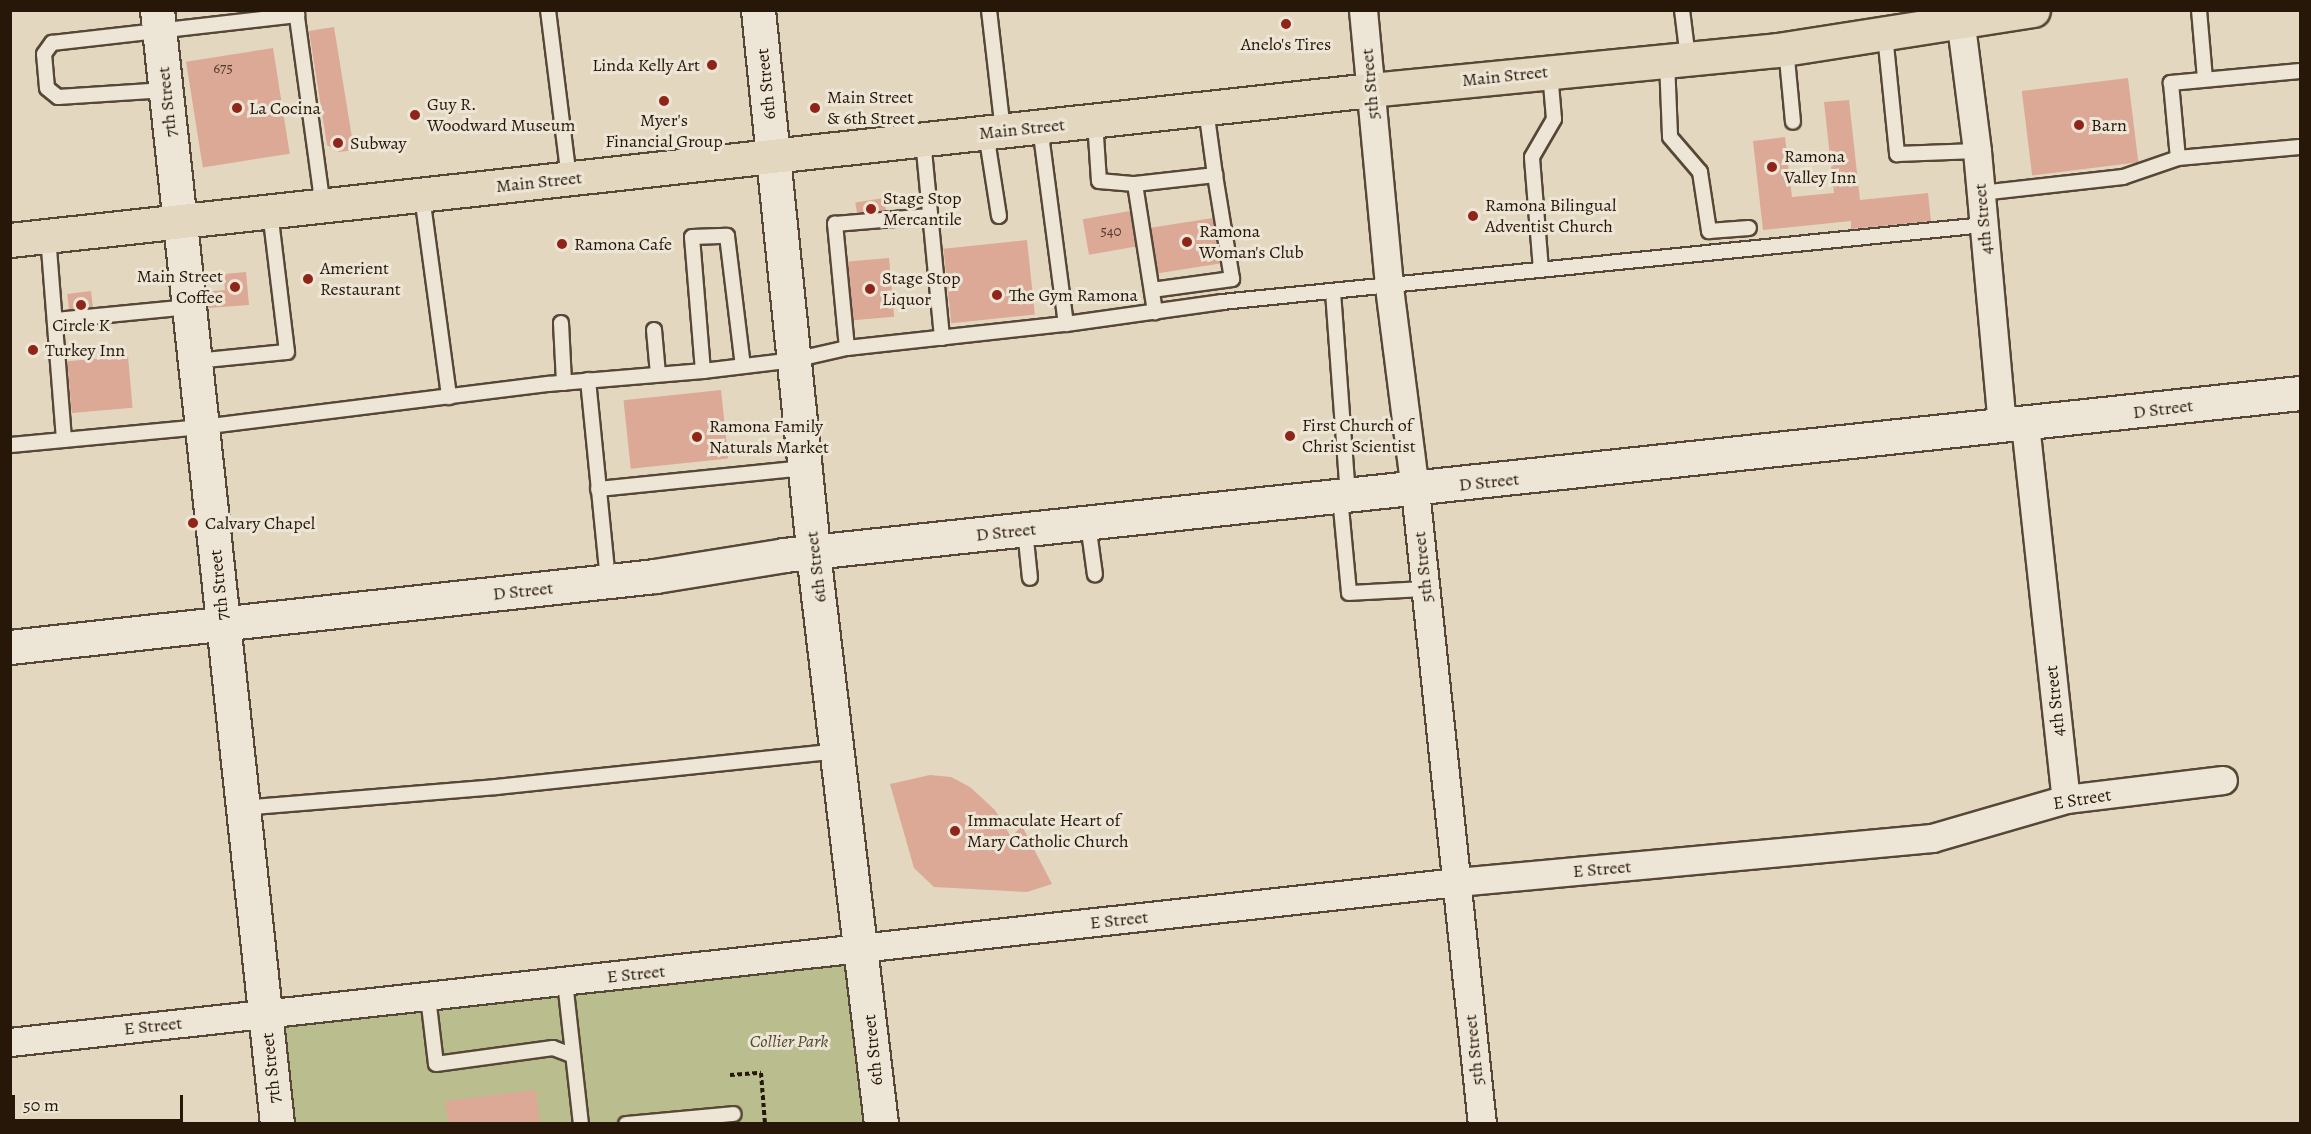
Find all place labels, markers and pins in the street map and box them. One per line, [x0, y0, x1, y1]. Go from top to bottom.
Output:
marker: Anelo's Tires [1279, 17, 1293, 31]
place label: Anelo's Tires [1241, 33, 1331, 55]
place label: Linda Kelly Art [592, 54, 700, 76]
marker: Linda Kelly Art [705, 58, 719, 72]
place label: Main Street & 6th Street [827, 87, 915, 130]
place label: Guy R. Woodward Museum [427, 94, 575, 136]
marker: Myer's Financial Group [657, 94, 671, 108]
place label: La Cocina [249, 97, 321, 119]
marker: La Cocina [230, 101, 244, 115]
marker: Main Street & 6th Street [808, 101, 822, 115]
marker: Guy R. Woodward Museum [408, 108, 422, 122]
place label: Myer's Financial Group [605, 110, 723, 152]
place label: Barn [2091, 114, 2127, 136]
marker: Barn [2072, 118, 2086, 132]
place label: Subway [350, 132, 407, 154]
marker: Subway [331, 136, 345, 150]
place label: Ramona Valley Inn [1784, 146, 1856, 188]
marker: Ramona Valley Inn [1765, 160, 1779, 174]
place label: Stage Stop Mercantile [883, 188, 962, 230]
place label: Ramona Bilingual Adventist Church [1485, 195, 1616, 238]
marker: Stage Stop Mercantile [864, 202, 878, 216]
marker: Ramona Bilingual Adventist Church [1466, 209, 1480, 223]
place label: Ramona Woman's Club [1199, 221, 1304, 264]
place label: Ramona Cafe [574, 233, 672, 255]
marker: Ramona Woman's Club [1180, 235, 1194, 249]
marker: Ramona Cafe [555, 237, 569, 251]
place label: Amerient Restaurant [320, 258, 401, 300]
place label: Main Street Coffee [137, 266, 223, 308]
place label: Stage Stop Liquor [882, 268, 960, 310]
marker: Amerient Restaurant [301, 272, 315, 286]
marker: Main Street Coffee [228, 280, 242, 294]
marker: Stage Stop Liquor [863, 282, 877, 296]
place label: The Gym Ramona [1009, 284, 1138, 306]
marker: The Gym Ramona [990, 288, 1004, 302]
marker: Circle K [74, 298, 88, 312]
place label: Circle K [52, 314, 110, 336]
place label: Turkey Inn [45, 339, 125, 361]
marker: Turkey Inn [26, 343, 40, 357]
place label: First Church of Christ Scientist [1302, 415, 1416, 458]
place label: Ramona Family Naturals Market [709, 416, 829, 458]
marker: First Church of Christ Scientist [1283, 429, 1297, 443]
marker: Ramona Family Naturals Market [690, 430, 704, 444]
place label: Calvary Chapel [205, 512, 315, 534]
marker: Calvary Chapel [186, 516, 200, 530]
place label: Immaculate Heart of Mary Catholic Church [967, 810, 1129, 852]
marker: Immaculate Heart of Mary Catholic Church [948, 824, 962, 838]

